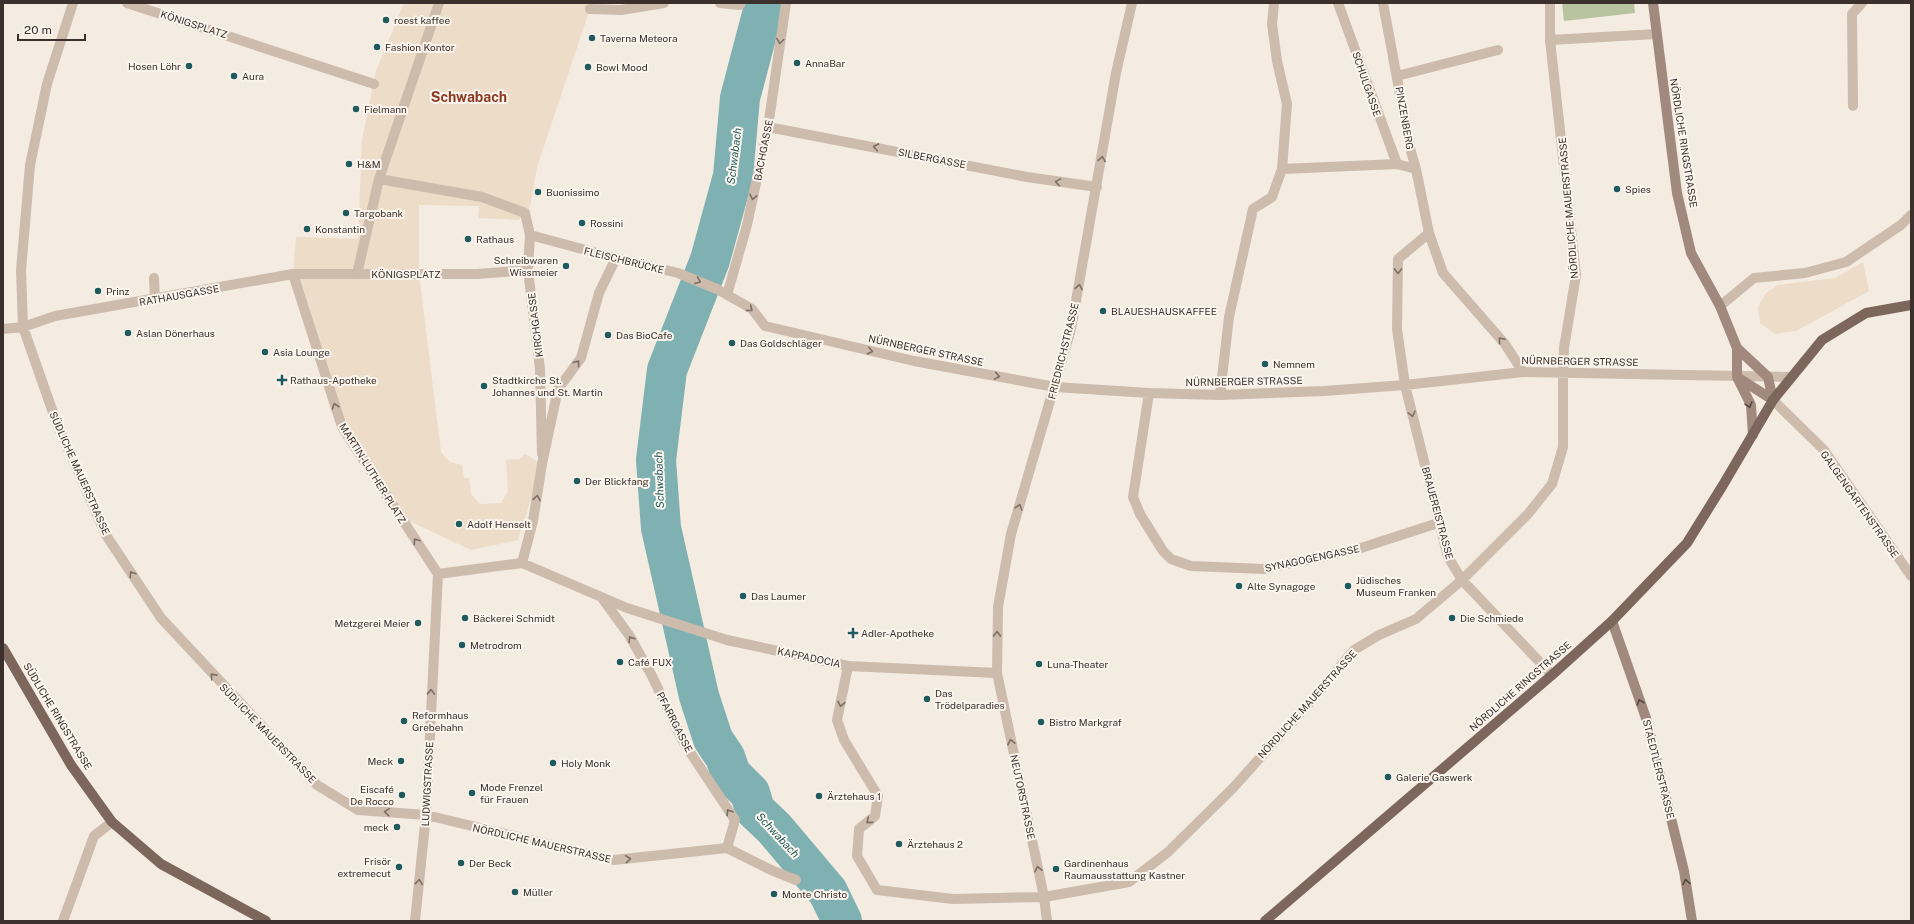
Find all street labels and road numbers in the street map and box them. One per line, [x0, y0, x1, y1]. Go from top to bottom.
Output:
street label: KÖNIGSPLATZ [159, 8, 229, 40]
street label: SCHULGASSE [1350, 50, 1384, 118]
street label: NÖRDLICHE RINGSTRASSE [1668, 78, 1700, 208]
street label: PINZENBERG [1394, 85, 1416, 151]
street label: BACHGASSE [751, 118, 775, 182]
street label: NÖRDLICHE MAUERSTRASSE [1556, 137, 1580, 279]
street label: SILBERGASSE [897, 146, 967, 170]
street label: FLEISCHBRÜCKE [583, 244, 665, 276]
street label: KÖNIGSPLATZ [371, 268, 441, 280]
street label: RATHAUSGASSE [138, 282, 220, 308]
street label: KIRCHGASSE [525, 292, 545, 358]
street label: FRIEDRICHSTRASSE [1045, 302, 1081, 400]
street label: NÜRNBERGER STRASSE [867, 332, 985, 368]
street label: NÜRNBERGER STRASSE [1521, 354, 1639, 368]
street label: NÜRNBERGER STRASSE [1185, 374, 1303, 388]
street label: SÜDLICHE MAUERSTRASSE [47, 409, 113, 537]
street label: MARTIN-LUTHER-PLATZ [337, 421, 409, 525]
street label: GALGENGARTENSTRASSE [1818, 448, 1902, 560]
street label: BRAUEREISTRASSE [1420, 465, 1456, 561]
street label: SYNAGOGENGASSE [1264, 542, 1360, 574]
street label: NÖRDLICHE RINGSTRASSE [1467, 639, 1573, 733]
street label: KAPPADOCIA [776, 644, 842, 670]
street label: NÖRDLICHE MAUERSTRASSE [1255, 647, 1359, 761]
street label: SÜDLICHE RINGSTRASSE [21, 660, 95, 772]
street label: SÜDLICHE MAUERSTRASSE [217, 681, 319, 785]
street label: PFARRGASSE [655, 690, 695, 754]
street label: STAEDTLERSTRASSE [1641, 718, 1677, 820]
street label: LUDWIGSTRASSE [419, 741, 435, 827]
street label: NEUTORSTRASSE [1008, 754, 1038, 840]
street label: NÖRDLICHE MAUERSTRASSE [472, 821, 612, 865]

